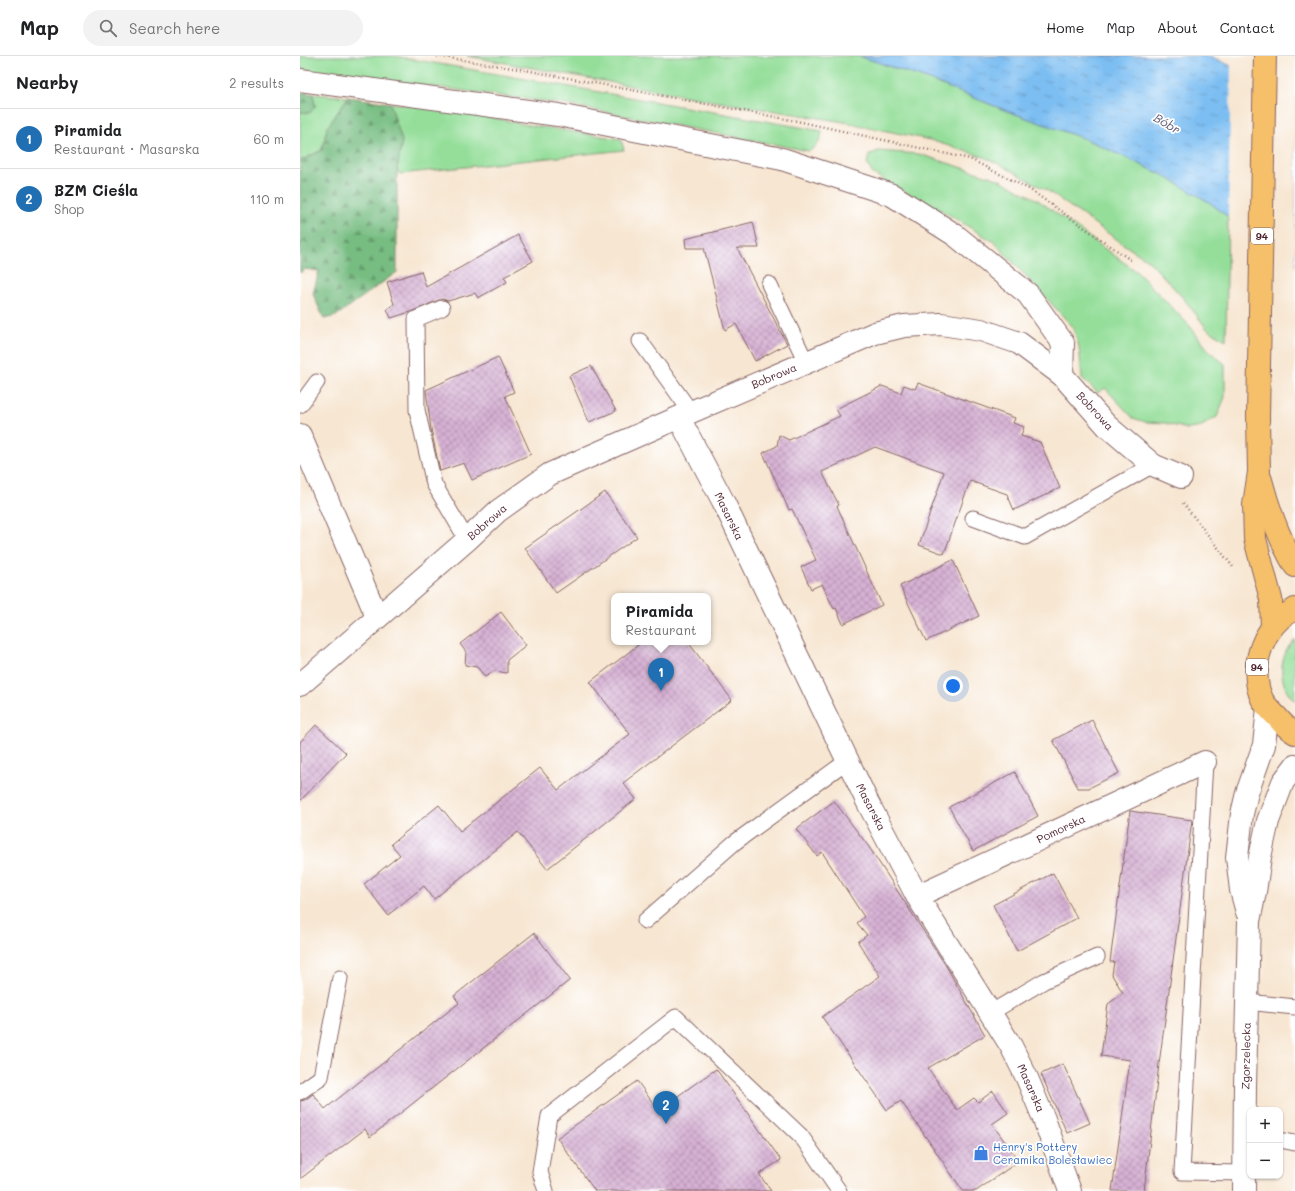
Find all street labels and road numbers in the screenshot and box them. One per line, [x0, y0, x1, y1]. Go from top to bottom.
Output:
road number: 94 [1251, 228, 1273, 244]
street label: Bobrowa [749, 359, 799, 392]
street label: Bobrowa [1074, 388, 1117, 433]
street label: Masarska [711, 489, 748, 542]
street label: Bobrowa [464, 500, 510, 543]
road number: 94 [1246, 659, 1268, 675]
street label: Masarska [853, 780, 890, 833]
street label: Pomorska [1034, 811, 1088, 846]
street label: Zgorzelecka [1237, 1022, 1254, 1090]
street label: Masarska [1014, 1061, 1049, 1114]

